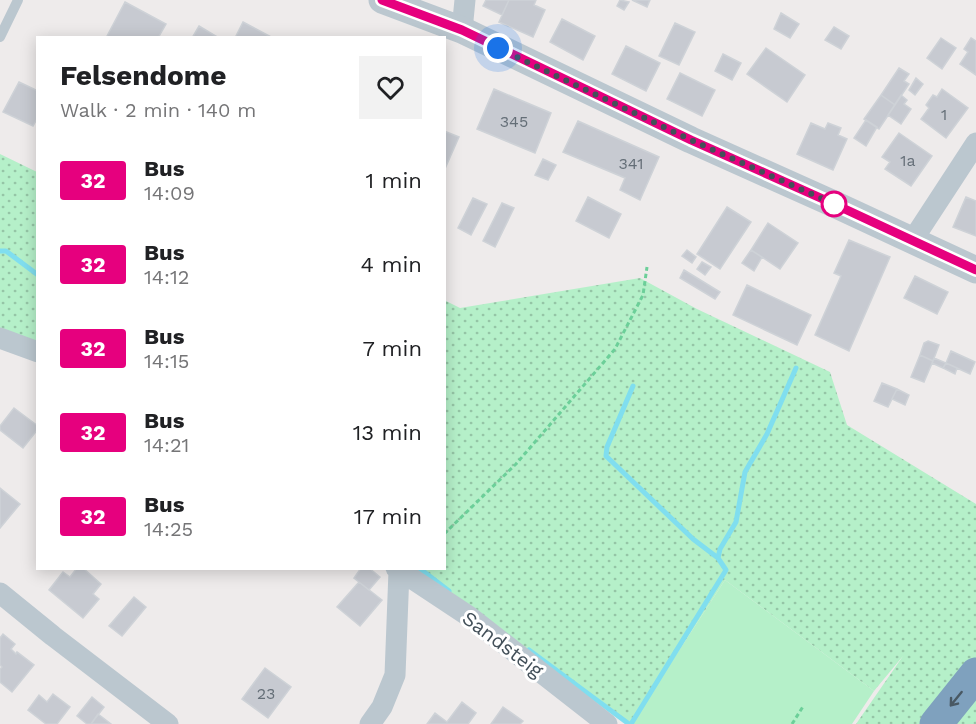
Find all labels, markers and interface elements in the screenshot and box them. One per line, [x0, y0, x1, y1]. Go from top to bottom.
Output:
your location [483, 33, 513, 63]
button: heart [359, 56, 422, 119]
text: Felsendome [60, 59, 226, 92]
text: Walk · 2 min · 140 m [60, 98, 256, 122]
house number: 1 [941, 105, 947, 124]
house number: 345 [500, 112, 528, 131]
house number: 1a [900, 151, 916, 170]
house number: 341 [618, 154, 644, 173]
text: Bus [144, 156, 184, 181]
text: 32 [81, 168, 105, 193]
text: 1 min [365, 168, 422, 193]
text: 14:09 [144, 181, 195, 205]
unlabelled marker [821, 191, 847, 217]
text: Bus [144, 240, 184, 265]
text: 32 [81, 252, 105, 277]
text: 4 min [361, 252, 422, 277]
text: 14:12 [144, 265, 189, 289]
text: Bus [144, 324, 184, 349]
text: 32 [81, 336, 105, 361]
text: 7 min [362, 336, 422, 361]
text: 14:15 [144, 349, 189, 373]
text: Bus [144, 408, 184, 433]
text: 32 [81, 420, 105, 445]
text: 13 min [353, 420, 422, 445]
text: 14:21 [144, 433, 189, 457]
text: Bus [144, 492, 184, 517]
text: 32 [81, 504, 105, 529]
text: 17 min [354, 504, 422, 529]
text: 14:25 [144, 517, 193, 541]
street label: Sandsteig [458, 606, 549, 682]
house number: 23 [257, 684, 275, 703]
one-way arrow [949, 691, 963, 706]

